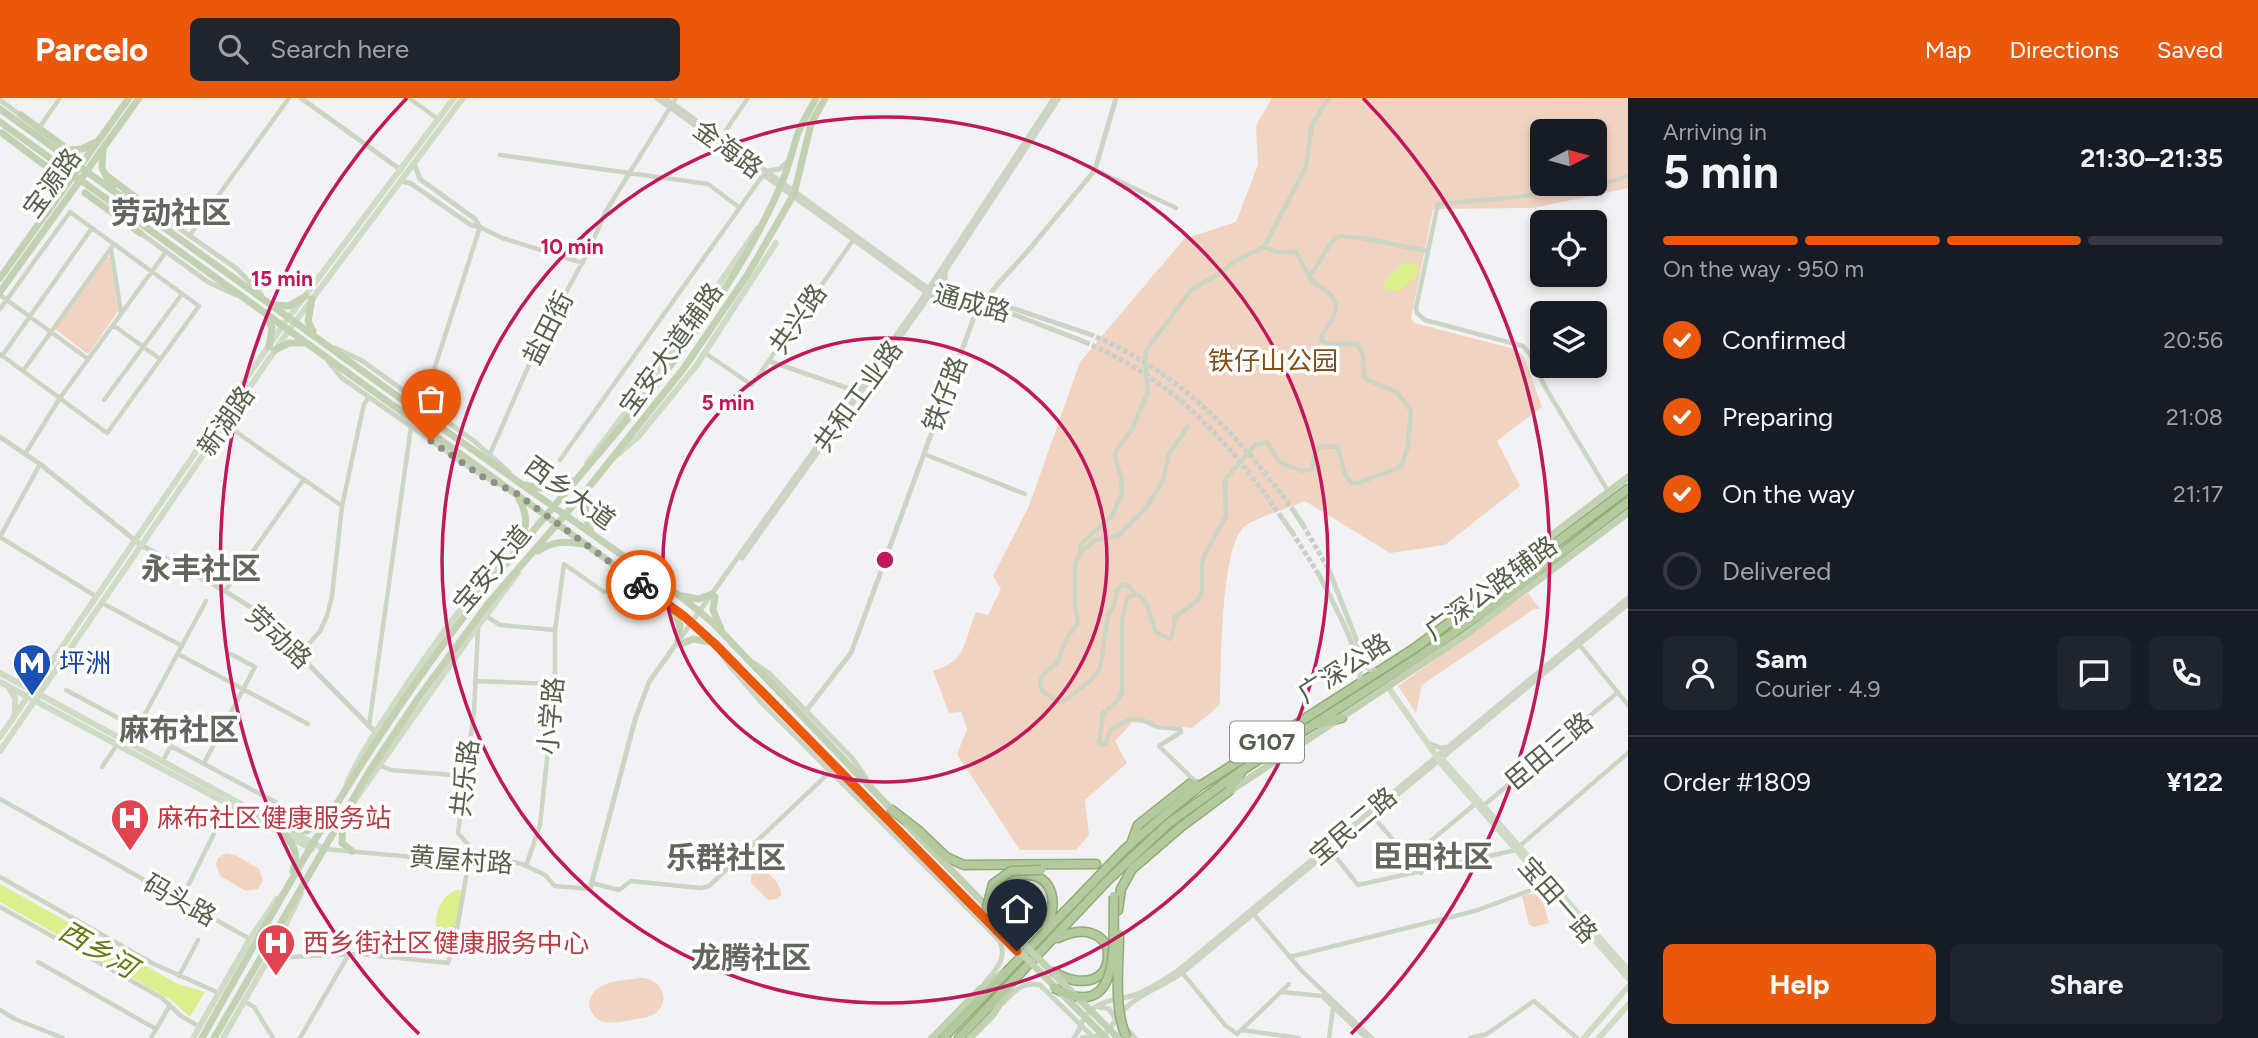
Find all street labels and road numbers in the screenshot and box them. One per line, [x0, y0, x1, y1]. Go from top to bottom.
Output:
street label: 金海路 [687, 113, 769, 185]
street label: 宝源路 [16, 142, 88, 224]
street label: 宝安大道辅路 [612, 276, 730, 422]
street label: 通成路 [930, 277, 1014, 329]
street label: 共兴路 [763, 278, 833, 360]
street label: 盐田街 [516, 286, 580, 370]
street label: 共和工业路 [807, 334, 909, 458]
street label: 铁仔路 [916, 352, 974, 436]
street label: 新湖路 [191, 380, 261, 462]
street label: 西乡大道 [519, 449, 621, 537]
street label: 宝安大道 [446, 519, 538, 619]
street label: 广深公路辅路 [1418, 529, 1564, 647]
street label: 劳动路 [240, 599, 318, 675]
street label: 广深公路 [1292, 626, 1396, 710]
street label: 小学路 [532, 676, 570, 756]
street label: 臣田三路 [1499, 705, 1599, 797]
road number: G107 [1230, 722, 1304, 762]
street label: 共乐路 [444, 737, 486, 819]
street label: 宝民二路 [1303, 780, 1403, 872]
street label: 黄屋村路 [408, 840, 514, 880]
street label: 宝田一路 [1512, 850, 1604, 950]
street label: 码头路 [138, 867, 222, 933]

